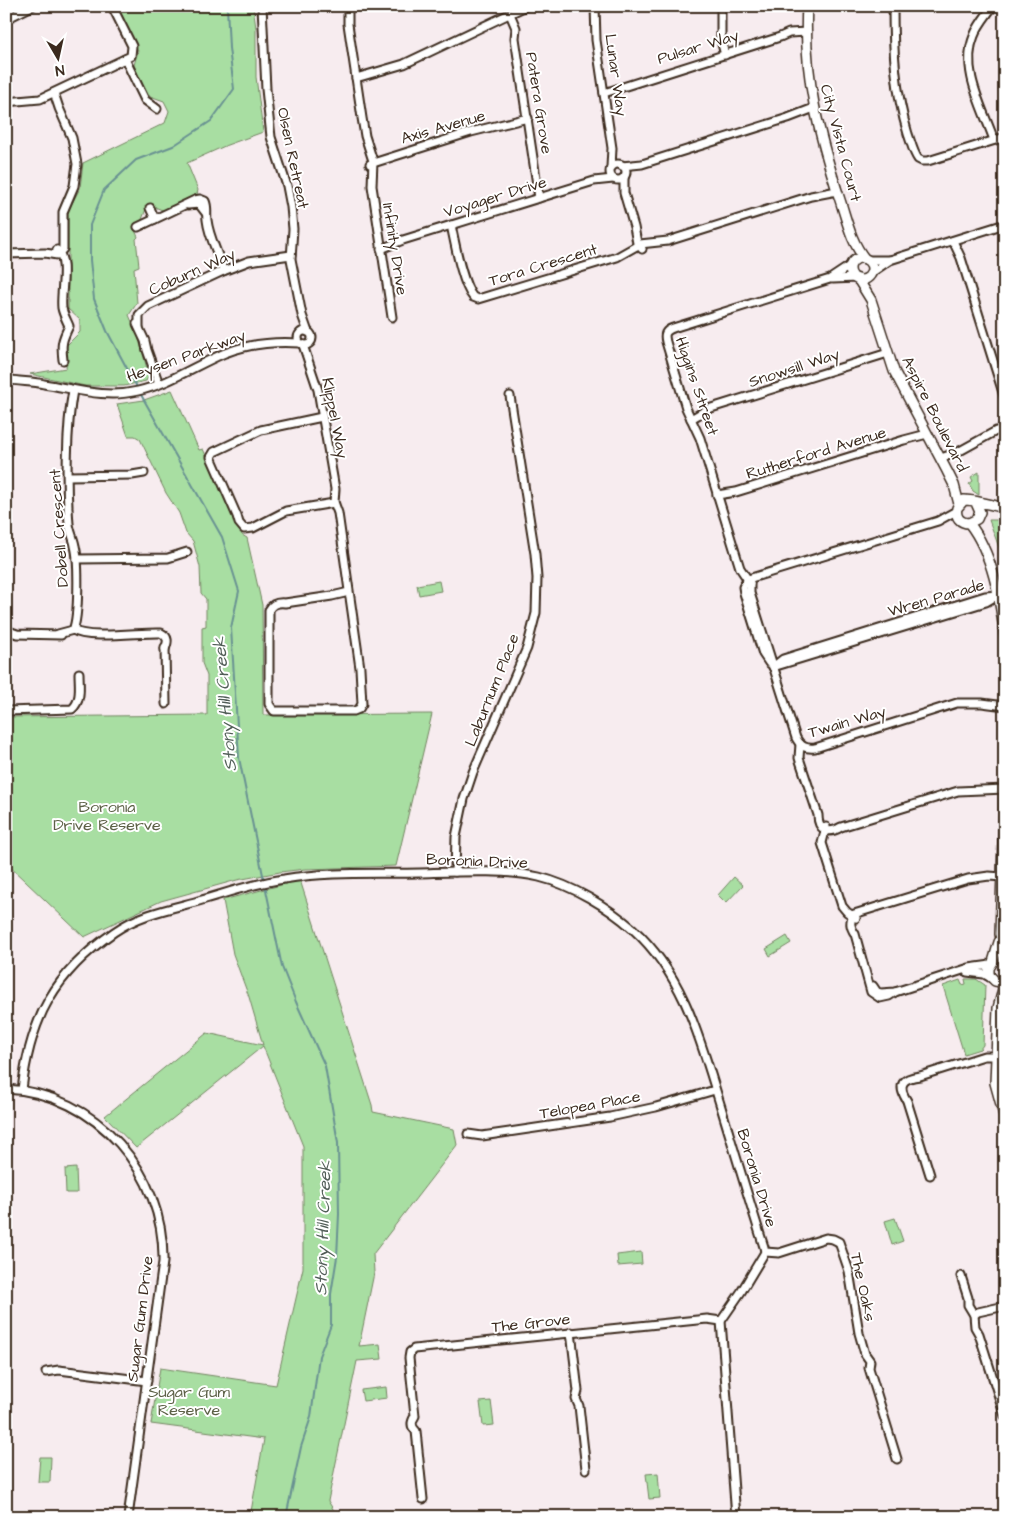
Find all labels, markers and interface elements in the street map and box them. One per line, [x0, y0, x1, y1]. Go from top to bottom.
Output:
street label: Pulsar Way [655, 24, 742, 71]
north arrow [32, 32, 82, 82]
street label: Lunar Way [598, 33, 633, 118]
street label: Patera Grove [520, 51, 558, 156]
text: N [54, 59, 66, 80]
street label: City Vista Court [814, 82, 867, 205]
street label: Axis Avenue [398, 104, 488, 150]
street label: Olsen Retreat [272, 105, 315, 211]
street label: Voyager Drive [441, 171, 550, 224]
street label: Infinity Drive [376, 201, 413, 297]
street label: Tora Crescent [486, 238, 600, 292]
street label: Coburn Way [145, 243, 239, 302]
street label: Heysen Parkway [123, 324, 249, 389]
street label: Higgins Street [669, 334, 724, 439]
street label: Snowsill Way [746, 343, 843, 394]
street label: Aspire Boulevard [896, 353, 974, 475]
street label: Klippel Way [315, 376, 354, 461]
street label: Rutherford Avenue [743, 421, 889, 485]
street label: Dobell Crescent [44, 468, 74, 588]
street label: Wren Parade [885, 574, 987, 622]
street label: Laburnum Place [459, 630, 525, 750]
water label: Stony Hill Creek [207, 635, 244, 772]
street label: Twain Way [806, 700, 889, 745]
park label: Boronia Drive Reserve [53, 796, 161, 836]
street label: Boronia Drive [426, 848, 529, 874]
street label: Telopea Place [538, 1085, 642, 1125]
street label: Boronia Drive [732, 1126, 782, 1230]
water label: Stony Hill Creek [308, 1159, 339, 1296]
street label: The Oaks [845, 1251, 881, 1323]
street label: Sugar Gum Drive [121, 1254, 160, 1383]
street label: The Grove [491, 1308, 572, 1338]
park label: Sugar Gum Reserve [148, 1381, 230, 1421]

